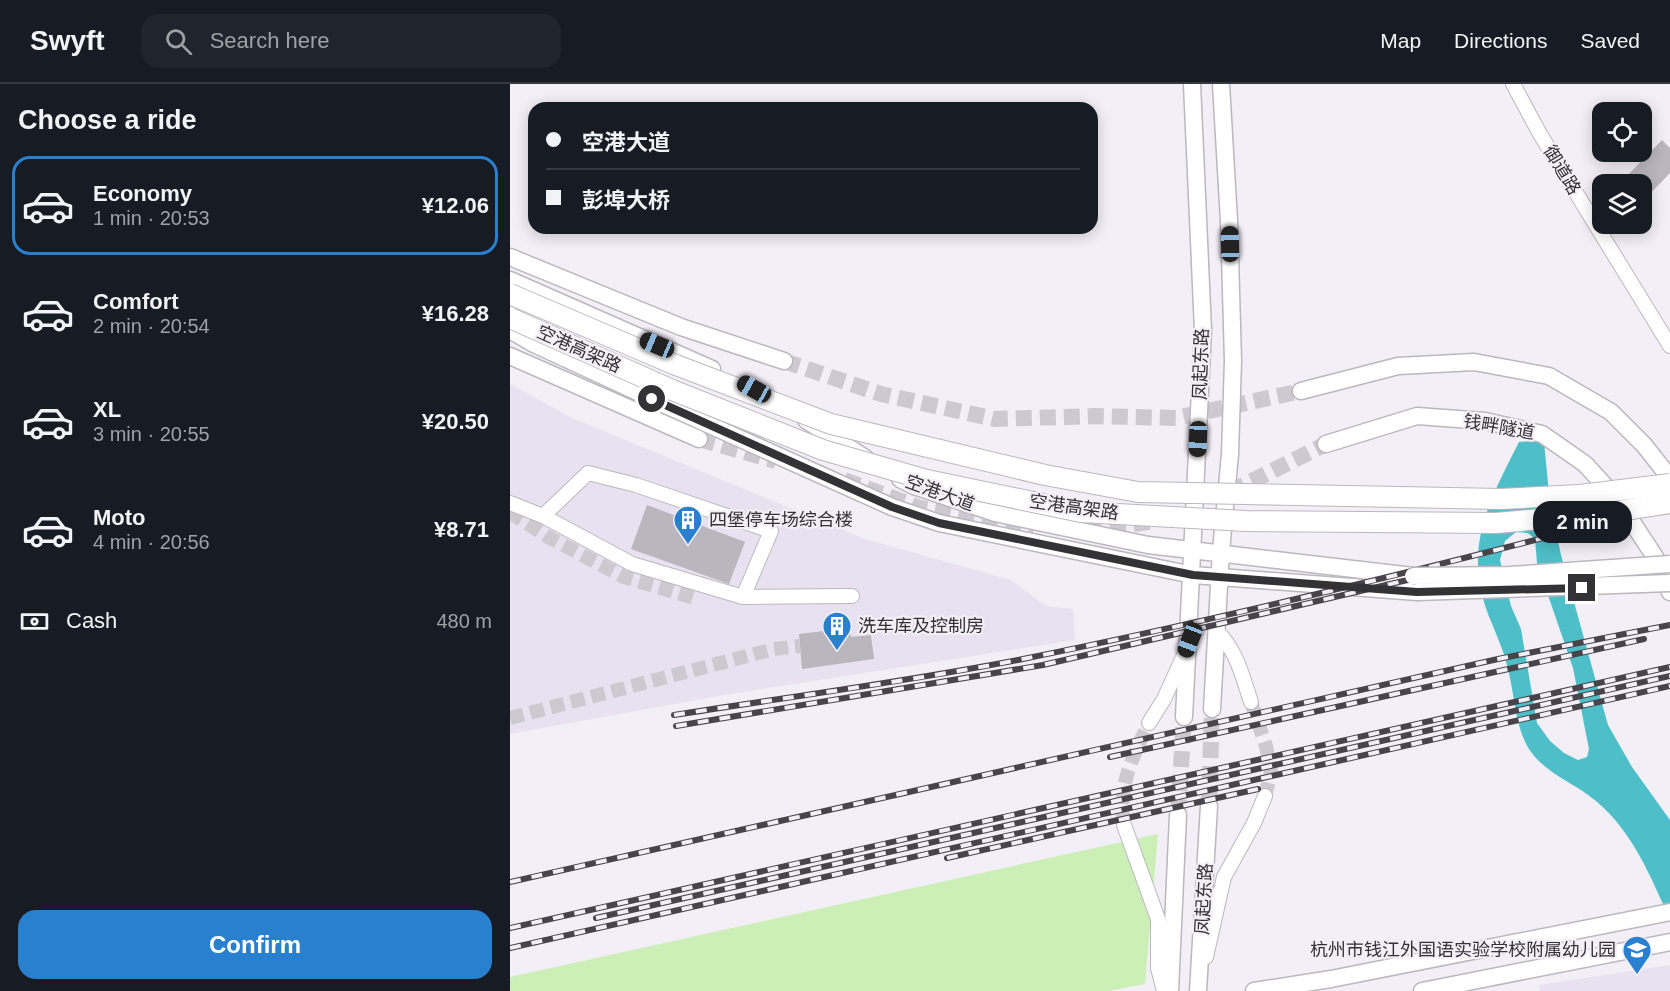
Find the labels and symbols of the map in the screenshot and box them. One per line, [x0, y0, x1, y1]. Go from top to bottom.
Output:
street label: 御道路 [1540, 142, 1584, 198]
car [1221, 226, 1239, 262]
street label: 空港高架路 [534, 322, 624, 376]
street label: 凤起东路 [1190, 328, 1212, 400]
car [637, 330, 677, 360]
car [734, 372, 774, 406]
route start [638, 385, 665, 412]
street label: 钱畔隧道 [1462, 411, 1536, 443]
car [1188, 421, 1208, 457]
street label: 空港大道 [903, 471, 977, 515]
street label: 空港高架路 [1028, 491, 1120, 523]
callout: 2 min [1532, 501, 1632, 543]
building icon: 四堡停车场综合楼 [672, 504, 704, 546]
place label: 四堡停车场综合楼 [709, 510, 853, 530]
route end [1568, 574, 1595, 601]
building icon: 洗车库及控制房 [821, 610, 853, 652]
place label: 洗车库及控制房 [858, 616, 984, 636]
car [1175, 620, 1205, 660]
street label: 凤起东路 [1192, 863, 1216, 935]
school or university icon: 杭州市钱江外国语实验学校附属幼儿园 [1621, 934, 1653, 976]
place label: 杭州市钱江外国语实验学校附属幼儿园 [1310, 940, 1616, 960]

